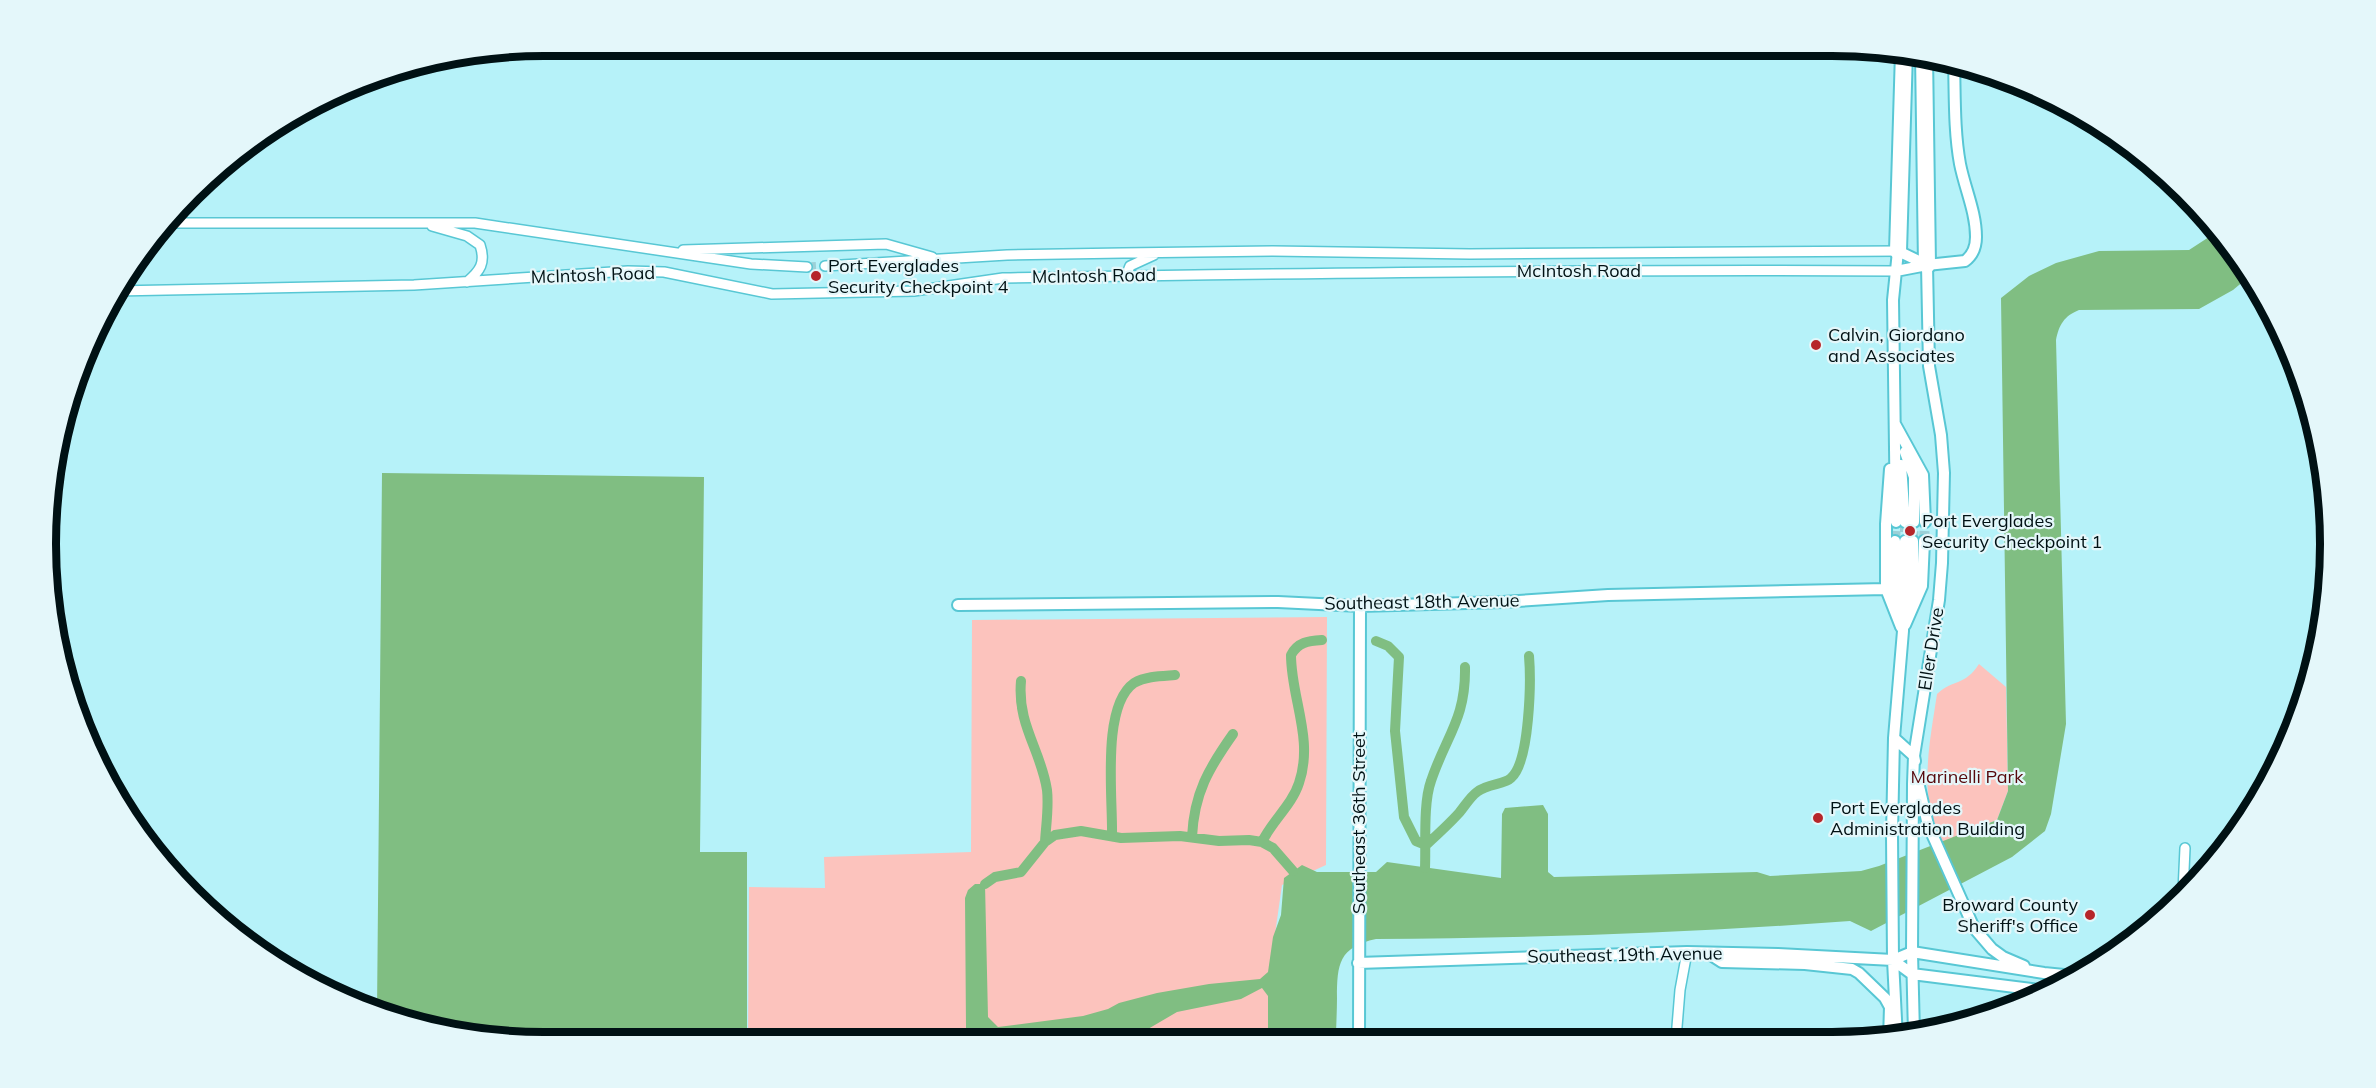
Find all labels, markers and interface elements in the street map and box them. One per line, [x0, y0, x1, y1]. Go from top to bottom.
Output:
place label: Port Everglades Security Checkpoint 4 [828, 254, 1009, 298]
street label: McIntosh Road [1517, 259, 1641, 282]
street label: McIntosh Road [530, 261, 656, 288]
street label: McIntosh Road [1032, 263, 1156, 288]
marker: Port Everglades Security Checkpoint 4 [809, 269, 823, 283]
place label: Calvin, Giordano and Associates [1828, 323, 1965, 367]
marker: Calvin, Giordano and Associates [1809, 338, 1823, 352]
place label: Port Everglades Security Checkpoint 1 [1922, 509, 2102, 553]
marker: Port Everglades Security Checkpoint 1 [1903, 524, 1917, 538]
street label: Southeast 18th Avenue [1324, 588, 1520, 615]
street label: Eller Drive [1913, 606, 1948, 692]
street label: Southeast 36th Street [1347, 732, 1370, 914]
park label: Marinelli Park [1911, 765, 2024, 788]
place label: Port Everglades Administration Building [1830, 796, 2025, 840]
marker: Port Everglades Administration Building [1811, 811, 1825, 825]
place label: Broward County Sheriff's Office [1942, 893, 2078, 937]
marker: Broward County Sheriff's Office [2083, 908, 2097, 922]
street label: Southeast 19th Avenue [1527, 941, 1723, 968]

